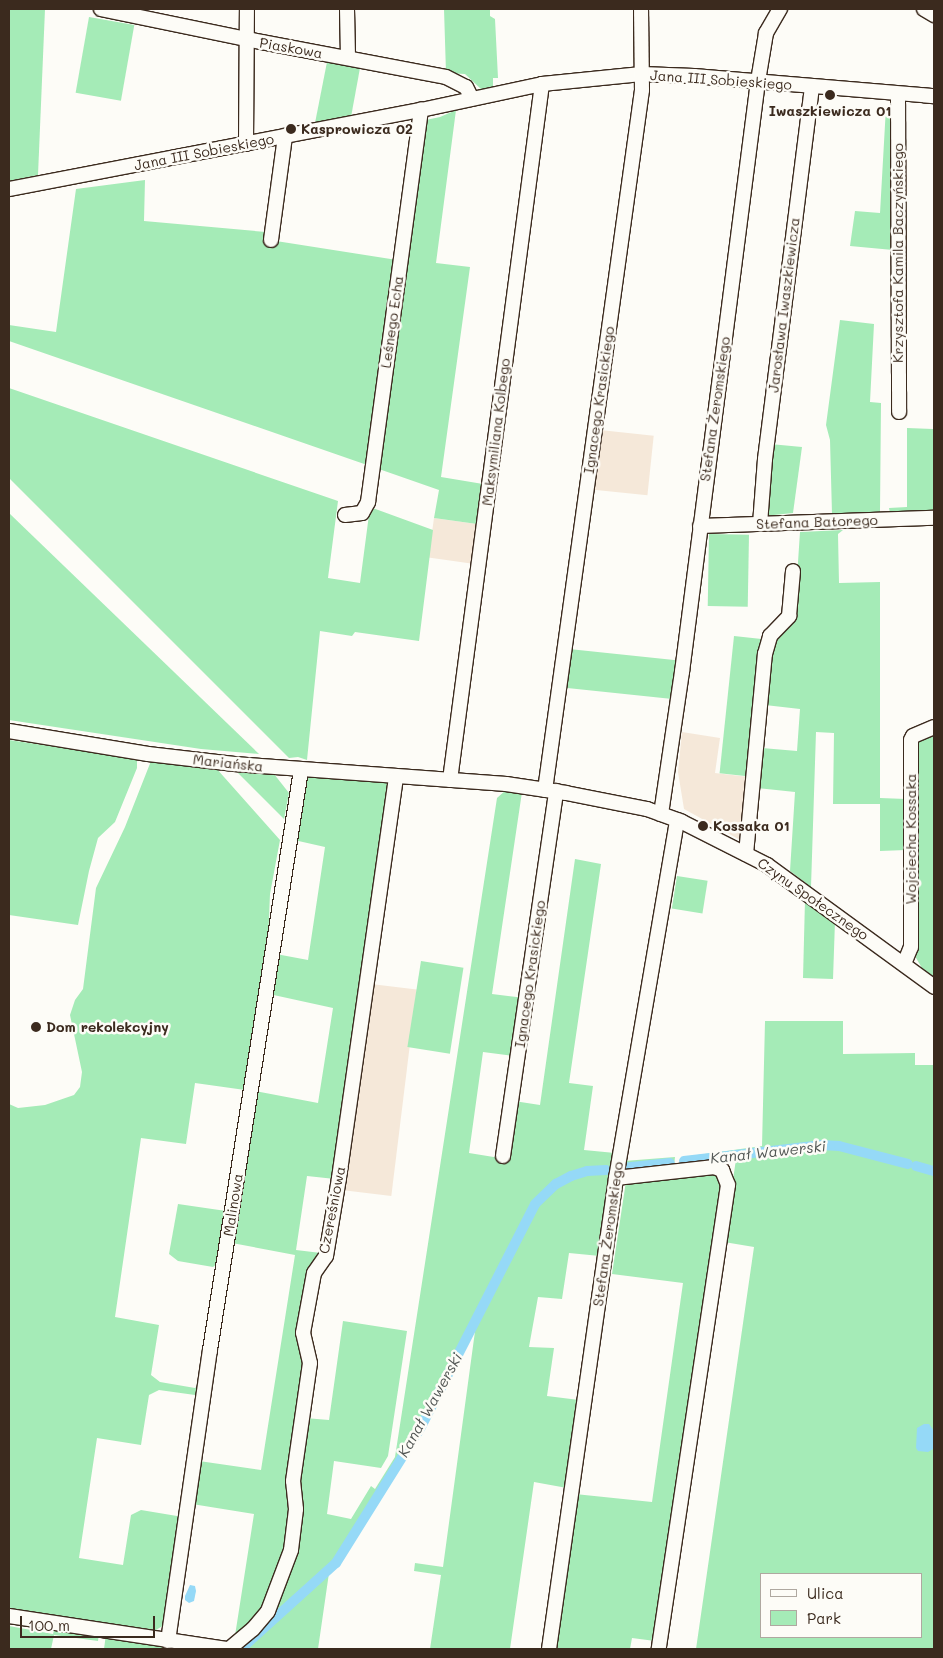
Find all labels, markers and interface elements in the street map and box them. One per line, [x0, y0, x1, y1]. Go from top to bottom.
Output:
street label: Piaskowa [258, 34, 324, 62]
street label: Jana III Sobieskiego [650, 67, 792, 93]
marker: Iwaszkiewicza 01 [824, 89, 836, 101]
place label: Iwaszkiewicza 01 [769, 103, 891, 119]
place label: Kasprowicza 02 [301, 121, 413, 137]
marker: Kasprowicza 02 [285, 123, 297, 135]
street label: Jana III Sobieskiego [133, 130, 275, 174]
street label: Krzysztofa Kamila Baczyńskiego [890, 143, 906, 363]
street label: Jarosława Iwaszkiewicza [765, 217, 803, 393]
street label: Leśnego Echa [377, 275, 407, 369]
street label: Ignacego Krasickiego [580, 325, 618, 475]
street label: Stefana Żeromskiego [697, 336, 733, 482]
street label: Maksymiliana Kolbego [479, 357, 513, 507]
street label: Stefana Batorego [756, 511, 878, 533]
street label: Mariańska [192, 751, 264, 775]
street label: Wojciecha Kossaka [903, 773, 919, 905]
place label: Kossaka 01 [713, 818, 790, 834]
marker: Kossaka 01 [697, 820, 709, 832]
street label: Czynu Społecznego [754, 854, 872, 944]
street label: Ignacego Krasickiego [511, 899, 549, 1049]
place label: Dom rekolekcyjny [46, 1019, 169, 1035]
marker: Dom rekolekcyjny [30, 1021, 42, 1033]
water label: Kanał Wawerski [709, 1137, 827, 1167]
street label: Stefana Żeromskiego [590, 1161, 626, 1307]
street label: Czereśniowa [315, 1165, 349, 1255]
street label: Malinowa [220, 1172, 246, 1238]
water label: Kanał Wawerski [394, 1350, 466, 1460]
legend [760, 1573, 923, 1638]
text: Ulica [807, 1583, 844, 1603]
scale bar [22, 1606, 158, 1638]
text: Park [807, 1608, 841, 1628]
text: 100 m [28, 1615, 70, 1635]

